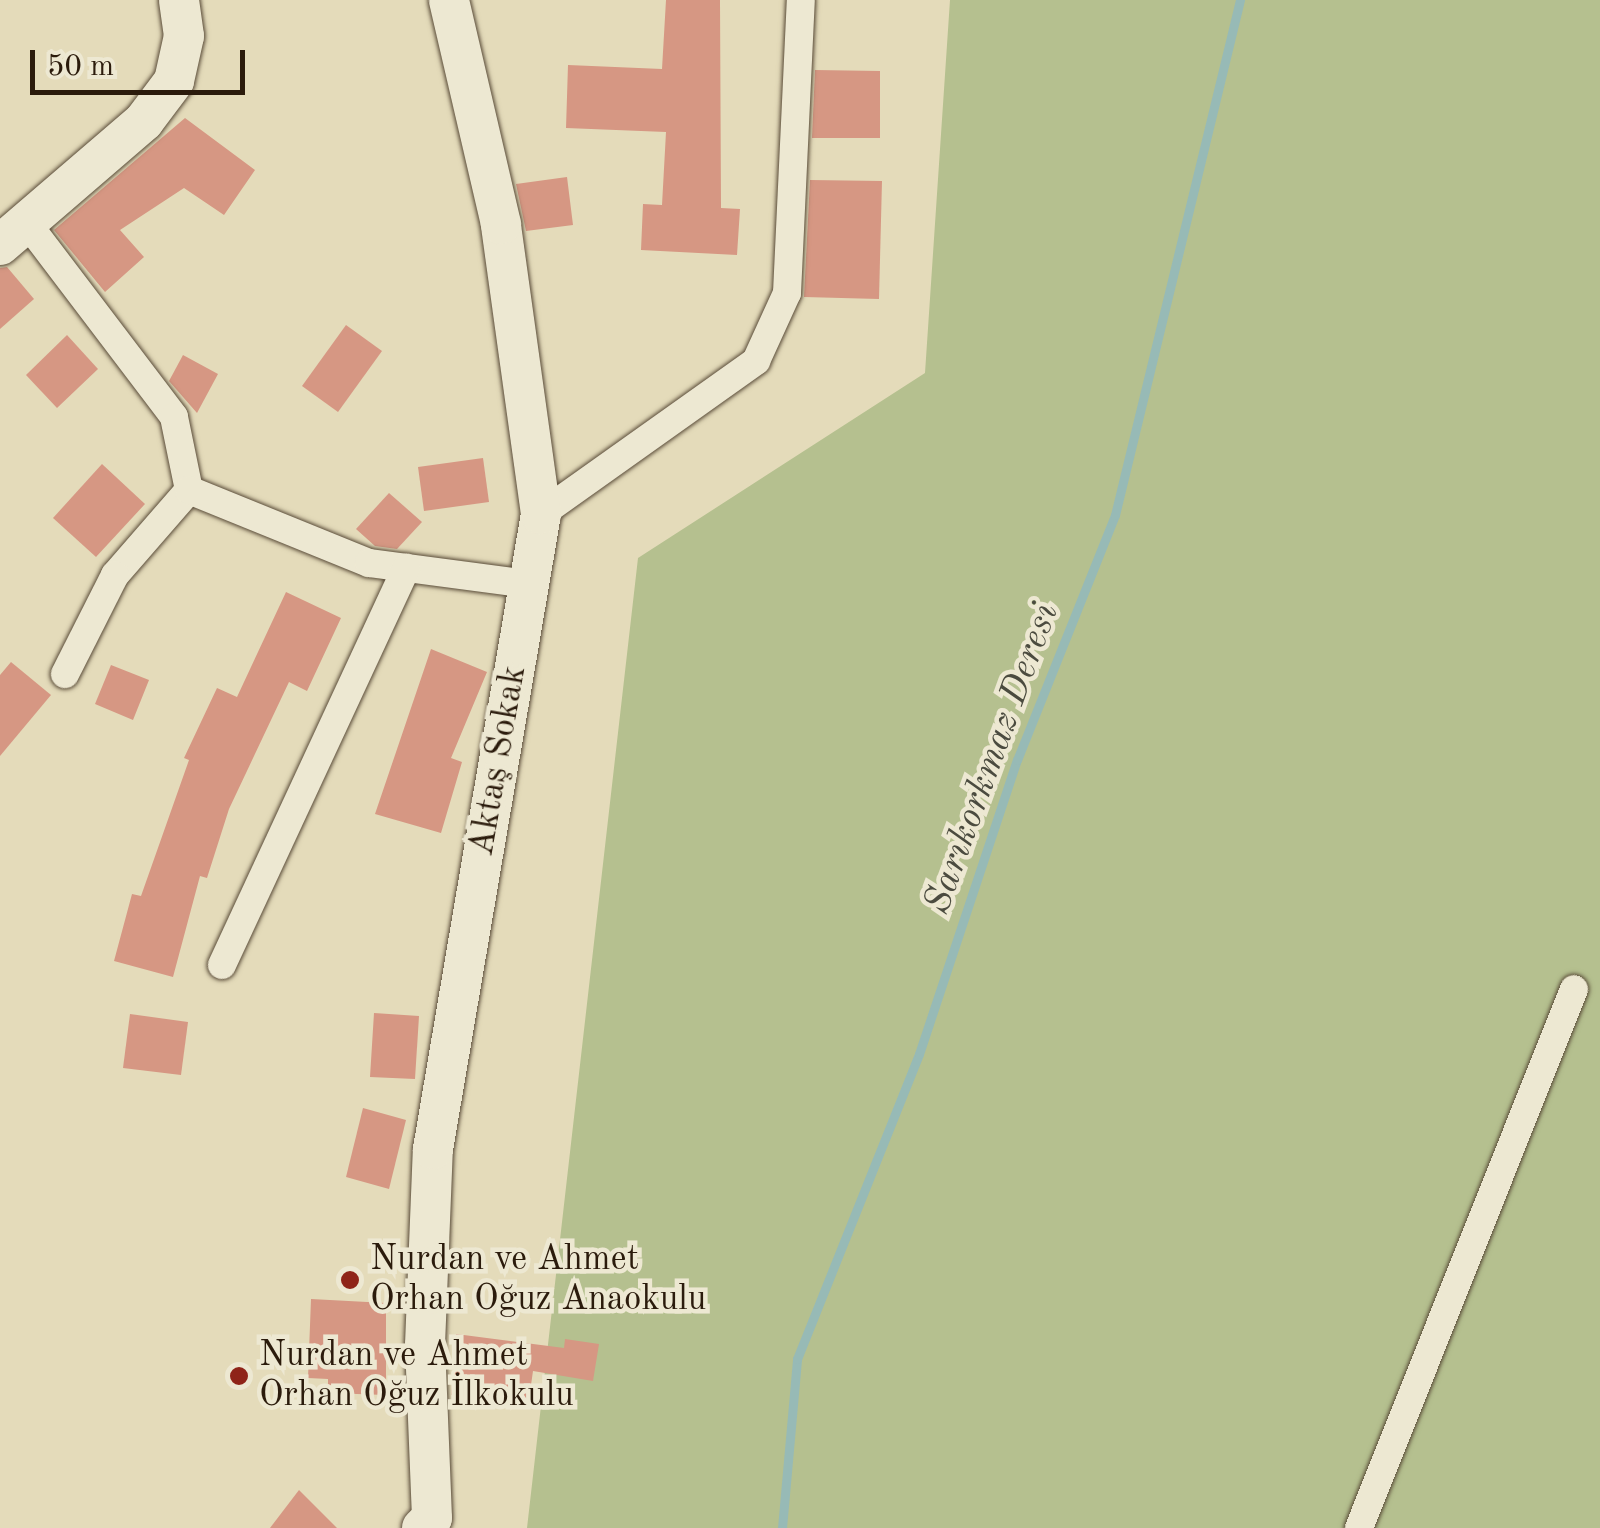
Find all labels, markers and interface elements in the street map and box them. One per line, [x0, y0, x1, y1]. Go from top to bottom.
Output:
scale bar [35, 30, 250, 92]
text: 50 m [47, 52, 114, 82]
water label: Sarıkorkmaz Deresi [916, 598, 1070, 920]
street label: Aktaş Sokak [462, 663, 536, 859]
place label: Nurdan ve Ahmet Orhan Oğuz Anaokulu [370, 1239, 706, 1321]
marker: Nurdan ve Ahmet Orhan Oğuz Anaokulu [339, 1269, 361, 1291]
place label: Nurdan ve Ahmet Orhan Oğuz İlkokulu [259, 1335, 574, 1417]
marker: Nurdan ve Ahmet Orhan Oğuz İlkokulu [228, 1365, 250, 1387]

